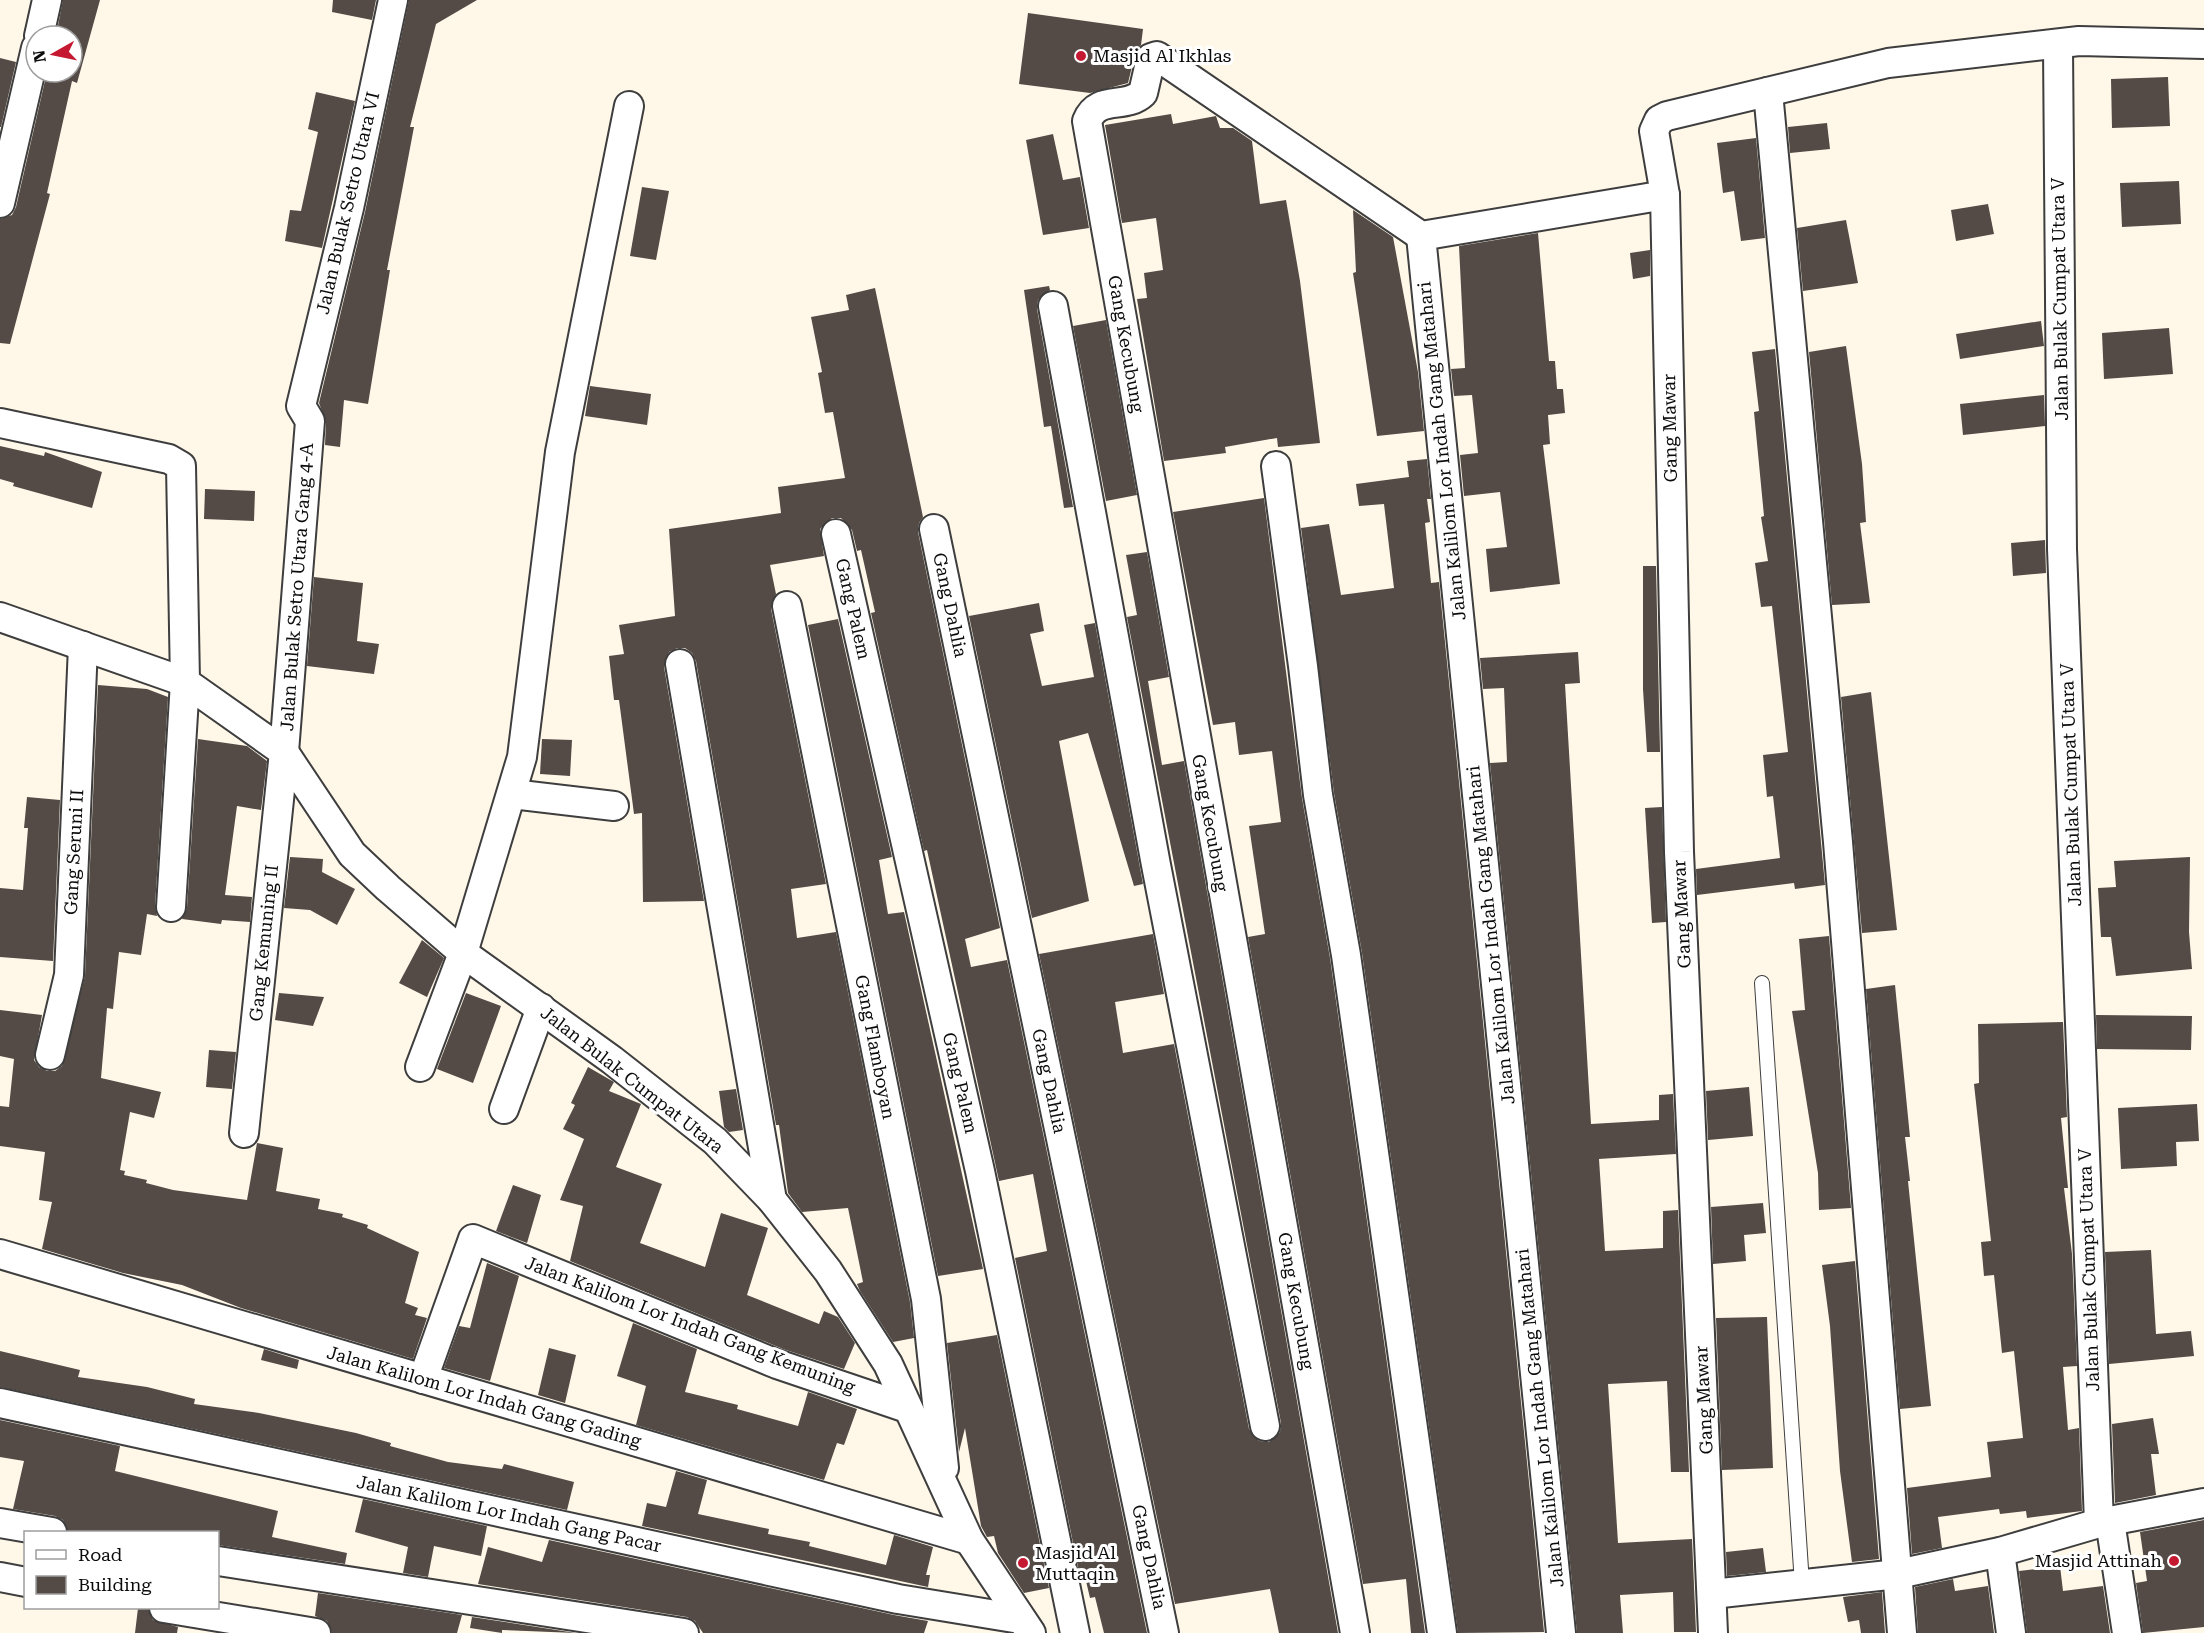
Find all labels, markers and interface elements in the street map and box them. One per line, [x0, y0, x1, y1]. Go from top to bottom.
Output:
north arrow [24, 24, 84, 84]
place label: Masjid Al Ikhlas [1093, 45, 1231, 66]
text: N [29, 49, 50, 64]
marker: Masjid Al Ikhlas [1074, 49, 1088, 63]
street label: Jalan Bulak Setro Utara VI [312, 90, 383, 316]
street label: Jalan Bulak Cumpat Utara V [2047, 177, 2072, 421]
street label: Gang Kecubung [1104, 274, 1149, 415]
street label: Jalan Kalilom Lor Indah Gang Matahari [1413, 280, 1470, 621]
street label: Gang Mawar [1658, 374, 1681, 482]
street label: Jalan Bulak Setro Utara Gang 4-A [276, 442, 317, 732]
street label: Gang Dahlia [929, 551, 972, 659]
street label: Gang Palem [832, 556, 875, 661]
street label: Jalan Bulak Cumpat Utara V [2056, 663, 2085, 907]
street label: Gang Kecubung [1188, 753, 1233, 894]
street label: Jalan Kalilom Lor Indah Gang Matahari [1462, 764, 1519, 1105]
street label: Gang Seruni II [60, 789, 87, 915]
street label: Gang Mawar [1668, 859, 1695, 969]
street label: Gang Kemuning II [245, 863, 282, 1022]
street label: Gang Flamboyan [851, 973, 900, 1121]
street label: Jalan Bulak Cumpat Utara [537, 1002, 728, 1158]
street label: Gang Dahlia [1028, 1027, 1071, 1135]
street label: Gang Palem [939, 1030, 982, 1135]
street label: Jalan Bulak Cumpat Utara V [2074, 1148, 2103, 1392]
street label: Gang Kecubung [1274, 1231, 1319, 1372]
street label: Jalan Kalilom Lor Indah Gang Matahari [1511, 1247, 1568, 1588]
street label: Jalan Kalilom Lor Indah Gang Kemuning [522, 1252, 859, 1398]
street label: Jalan Kalilom Lor Indah Gang Gading [325, 1342, 644, 1452]
street label: Gang Mawar [1690, 1345, 1717, 1455]
street label: Jalan Kalilom Lor Indah Gang Pacar [355, 1471, 663, 1556]
street label: Gang Dahlia [1128, 1503, 1171, 1611]
legend [24, 1531, 219, 1609]
place label: Masjid Al Muttaqin [1035, 1542, 1116, 1584]
text: Road [78, 1544, 123, 1565]
place label: Masjid Attinah [2035, 1550, 2162, 1571]
marker: Masjid Attinah [2167, 1554, 2181, 1568]
marker: Masjid Al Muttaqin [1016, 1556, 1030, 1570]
text: Building [78, 1574, 152, 1595]

